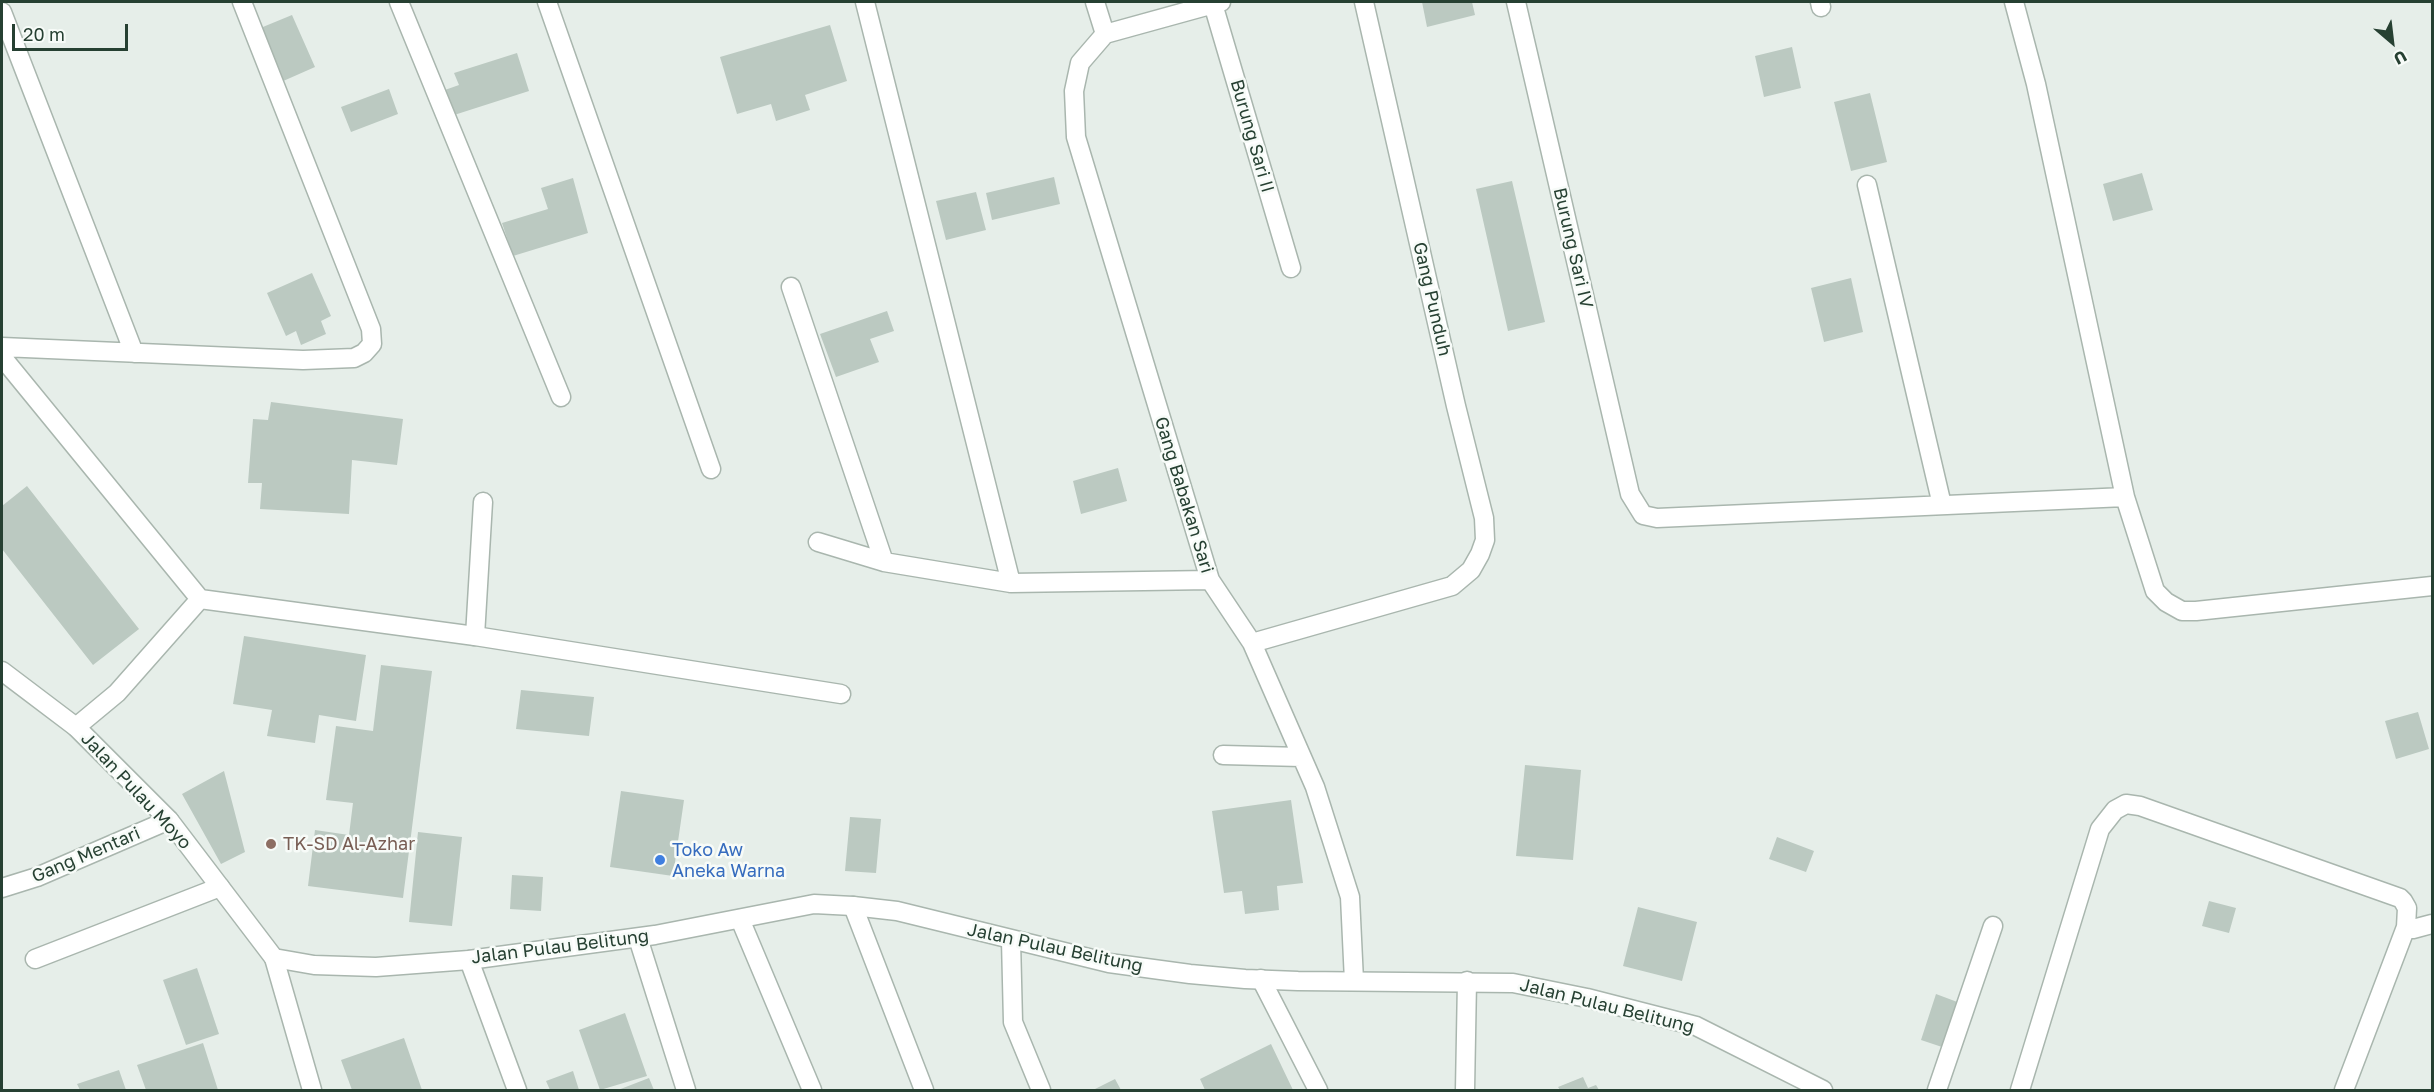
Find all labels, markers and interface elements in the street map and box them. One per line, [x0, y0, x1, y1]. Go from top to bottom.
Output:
scale bar [15, 12, 130, 50]
north arrow [2362, 12, 2422, 72]
text: 20 m [23, 23, 65, 45]
text: U [2391, 46, 2410, 69]
street label: Burung Sari II [1226, 77, 1278, 195]
street label: Burung Sari IV [1549, 186, 1597, 310]
street label: Gang Punduh [1408, 240, 1456, 358]
street label: Gang Babakan Sari [1150, 414, 1218, 576]
street label: Jalan Pulau Moyo [76, 728, 196, 854]
street label: Gang Mentari [29, 822, 143, 888]
place label: TK-SD Al-Azhar [283, 833, 415, 855]
marker: TK-SD Al-Azhar [264, 837, 278, 851]
place label: Toko Aw Aneka Warna [672, 839, 785, 882]
marker: Toko Aw Aneka Warna [653, 853, 667, 867]
street label: Jalan Pulau Belitung [965, 919, 1145, 977]
street label: Jalan Pulau Belitung [470, 925, 650, 969]
street label: Jalan Pulau Belitung [1518, 974, 1696, 1038]

